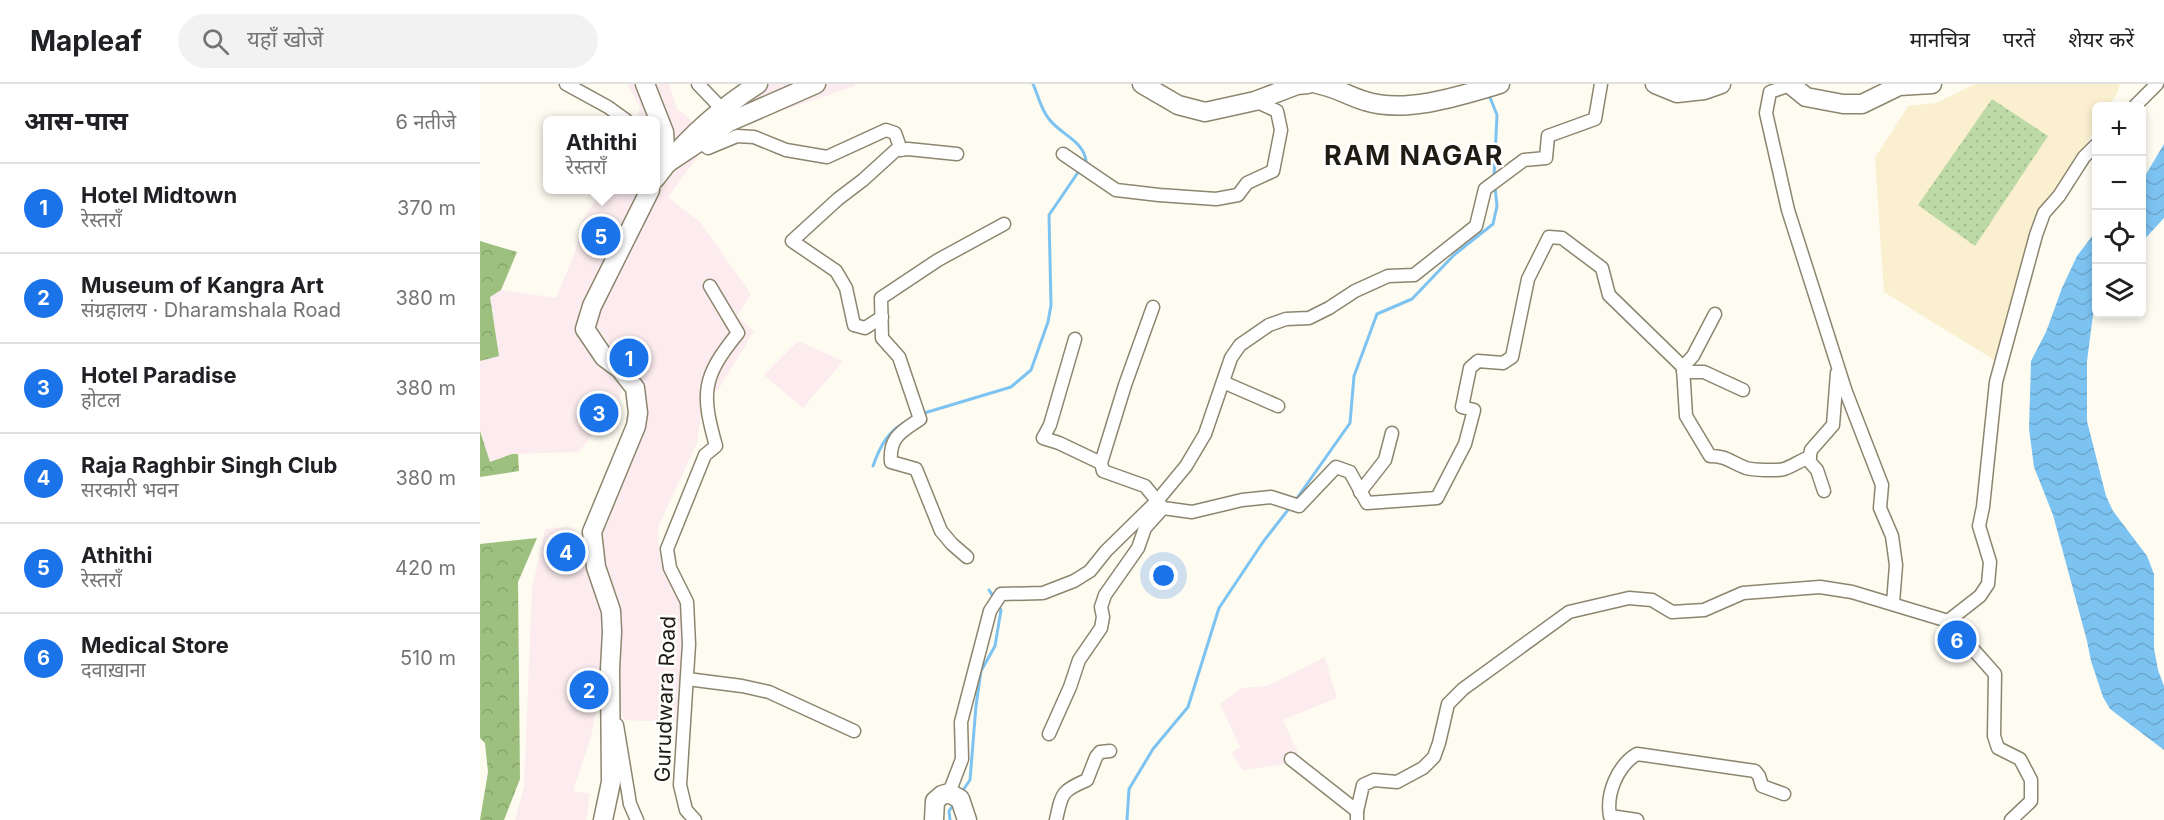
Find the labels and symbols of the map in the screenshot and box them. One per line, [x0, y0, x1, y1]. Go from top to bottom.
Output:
district label: RAM NAGAR [1324, 139, 1504, 172]
pin: 5 [582, 214, 620, 258]
pin: 1 [610, 336, 648, 380]
pin: 3 [580, 390, 618, 436]
pin: 4 [546, 530, 586, 574]
your location [1149, 561, 1178, 590]
street label: Gurudwara Road [650, 615, 680, 783]
pin: 6 [1938, 618, 1976, 662]
pin: 2 [570, 668, 608, 712]

